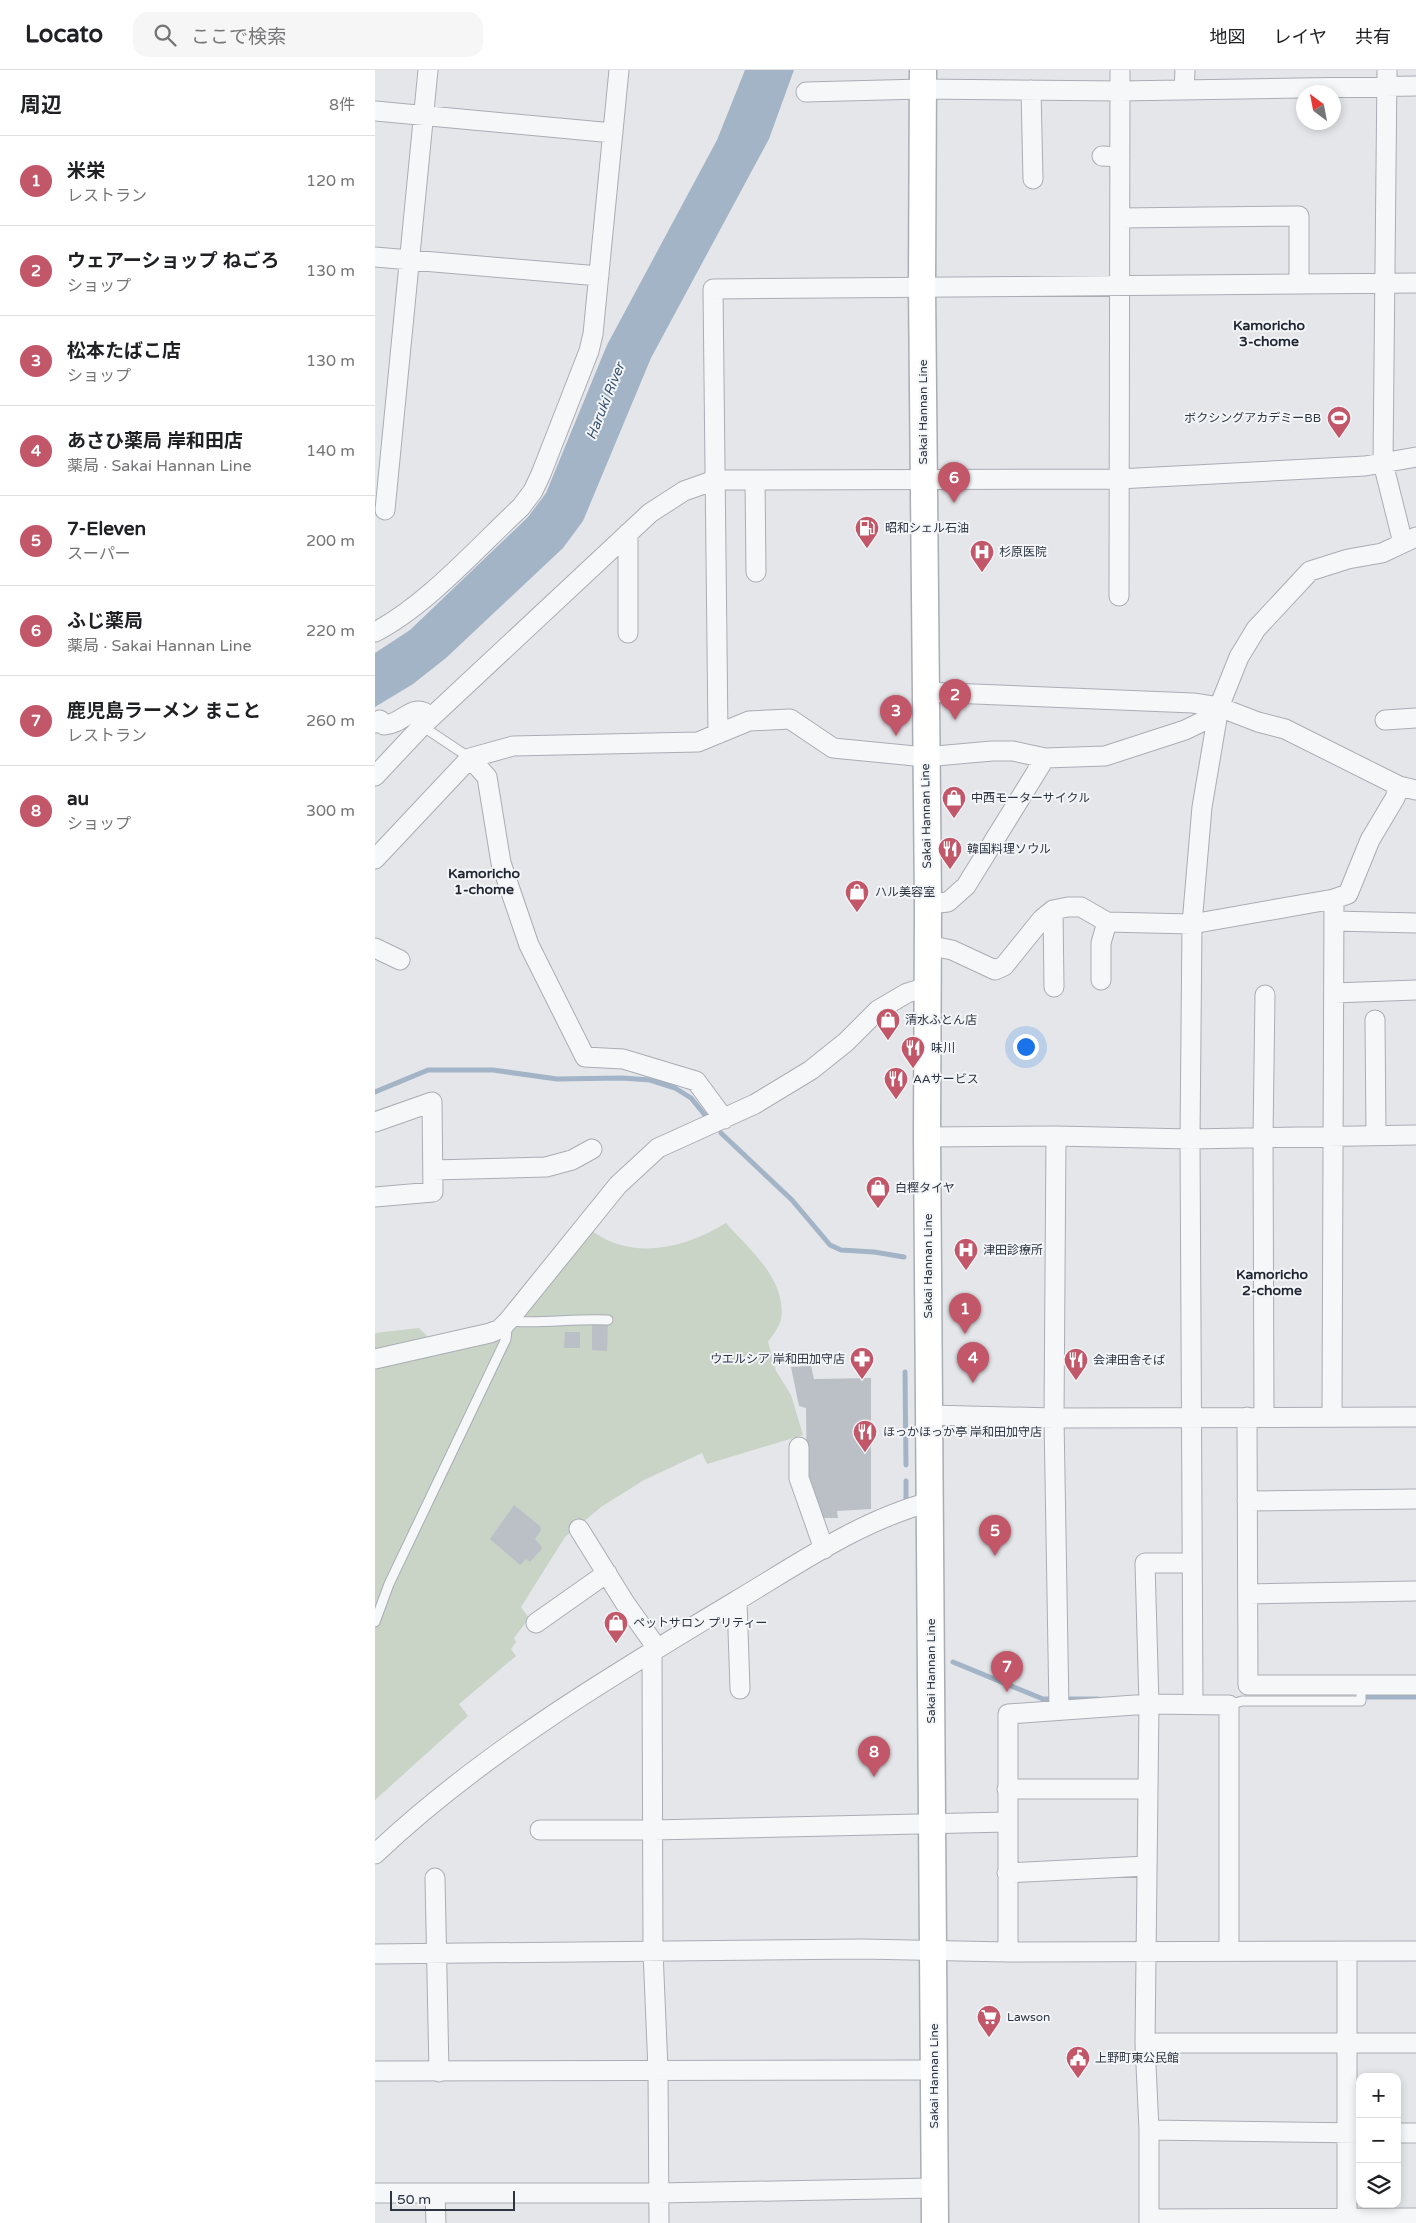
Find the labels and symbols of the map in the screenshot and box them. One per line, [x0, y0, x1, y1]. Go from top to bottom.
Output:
north arrow [1296, 85, 1341, 130]
district label: Kamoricho 3-chome [1233, 317, 1305, 350]
water label: Haruki River [582, 359, 629, 442]
street label: Sakai Hannan Line [916, 359, 930, 465]
sports icon: ボクシングアカデミーBB [1326, 405, 1352, 439]
place label: ボクシングアカデミーBB [1184, 411, 1321, 425]
pin: 6 [938, 462, 970, 503]
fuel station icon: 昭和シェル石油 [854, 515, 880, 549]
place label: 昭和シェル石油 [885, 521, 969, 535]
hospital icon: 杉原医院 [969, 539, 995, 573]
place label: 杉原医院 [999, 545, 1047, 559]
pin: 2 [939, 679, 971, 720]
pin: 3 [880, 695, 912, 736]
street label: Sakai Hannan Line [918, 763, 934, 869]
shop icon: 中西モーターサイクル [941, 785, 967, 819]
place label: 中西モーターサイクル [971, 791, 1090, 805]
restaurant icon: 韓国料理ソウル [937, 836, 963, 870]
place label: 韓国料理ソウル [967, 842, 1051, 856]
district label: Kamoricho 1-chome [448, 865, 520, 898]
shop icon: ハル美容室 [844, 879, 870, 913]
place label: ハル美容室 [875, 885, 935, 899]
shop icon: 清水ふとん店 [875, 1007, 901, 1041]
place label: 清水ふとん店 [905, 1013, 977, 1027]
your location [1013, 1034, 1039, 1060]
restaurant icon: 味川 [900, 1035, 926, 1069]
place label: 味川 [931, 1041, 955, 1055]
restaurant icon: AAサービス [883, 1066, 909, 1100]
place label: AAサービス [913, 1072, 979, 1086]
shop icon: 白樫タイヤ [865, 1175, 891, 1209]
place label: 白樫タイヤ [895, 1181, 955, 1195]
street label: Sakai Hannan Line [921, 1213, 935, 1319]
hospital icon: 津田診療所 [953, 1237, 979, 1271]
place label: 津田診療所 [983, 1243, 1043, 1257]
district label: Kamoricho 2-chome [1236, 1266, 1308, 1299]
pin: 1 [949, 1293, 981, 1334]
pin: 4 [957, 1342, 989, 1383]
pharmacy icon: ウエルシア 岸和田加守店 [849, 1346, 875, 1380]
restaurant icon: 会津田舎そば [1063, 1347, 1089, 1381]
place label: ウエルシア 岸和田加守店 [710, 1352, 845, 1366]
place label: 会津田舎そば [1093, 1353, 1165, 1367]
restaurant icon: ほっかほっか亭 岸和田加守店 [852, 1419, 878, 1453]
place label: ほっかほっか亭 岸和田加守店 [883, 1425, 1042, 1439]
pin: 5 [979, 1515, 1011, 1556]
shop icon: ペットサロン プリティー [603, 1610, 629, 1644]
place label: ペットサロン プリティー [633, 1616, 767, 1630]
street label: Sakai Hannan Line [924, 1618, 938, 1724]
pin: 7 [991, 1651, 1023, 1692]
pin: 8 [858, 1736, 890, 1777]
supermarket icon: Lawson [976, 2004, 1002, 2038]
place label: Lawson [1007, 2010, 1050, 2024]
street label: Sakai Hannan Line [927, 2023, 941, 2129]
public building icon: 上野町東公民館 [1065, 2045, 1091, 2079]
place label: 上野町東公民館 [1095, 2051, 1179, 2065]
scale bar [390, 2188, 515, 2211]

